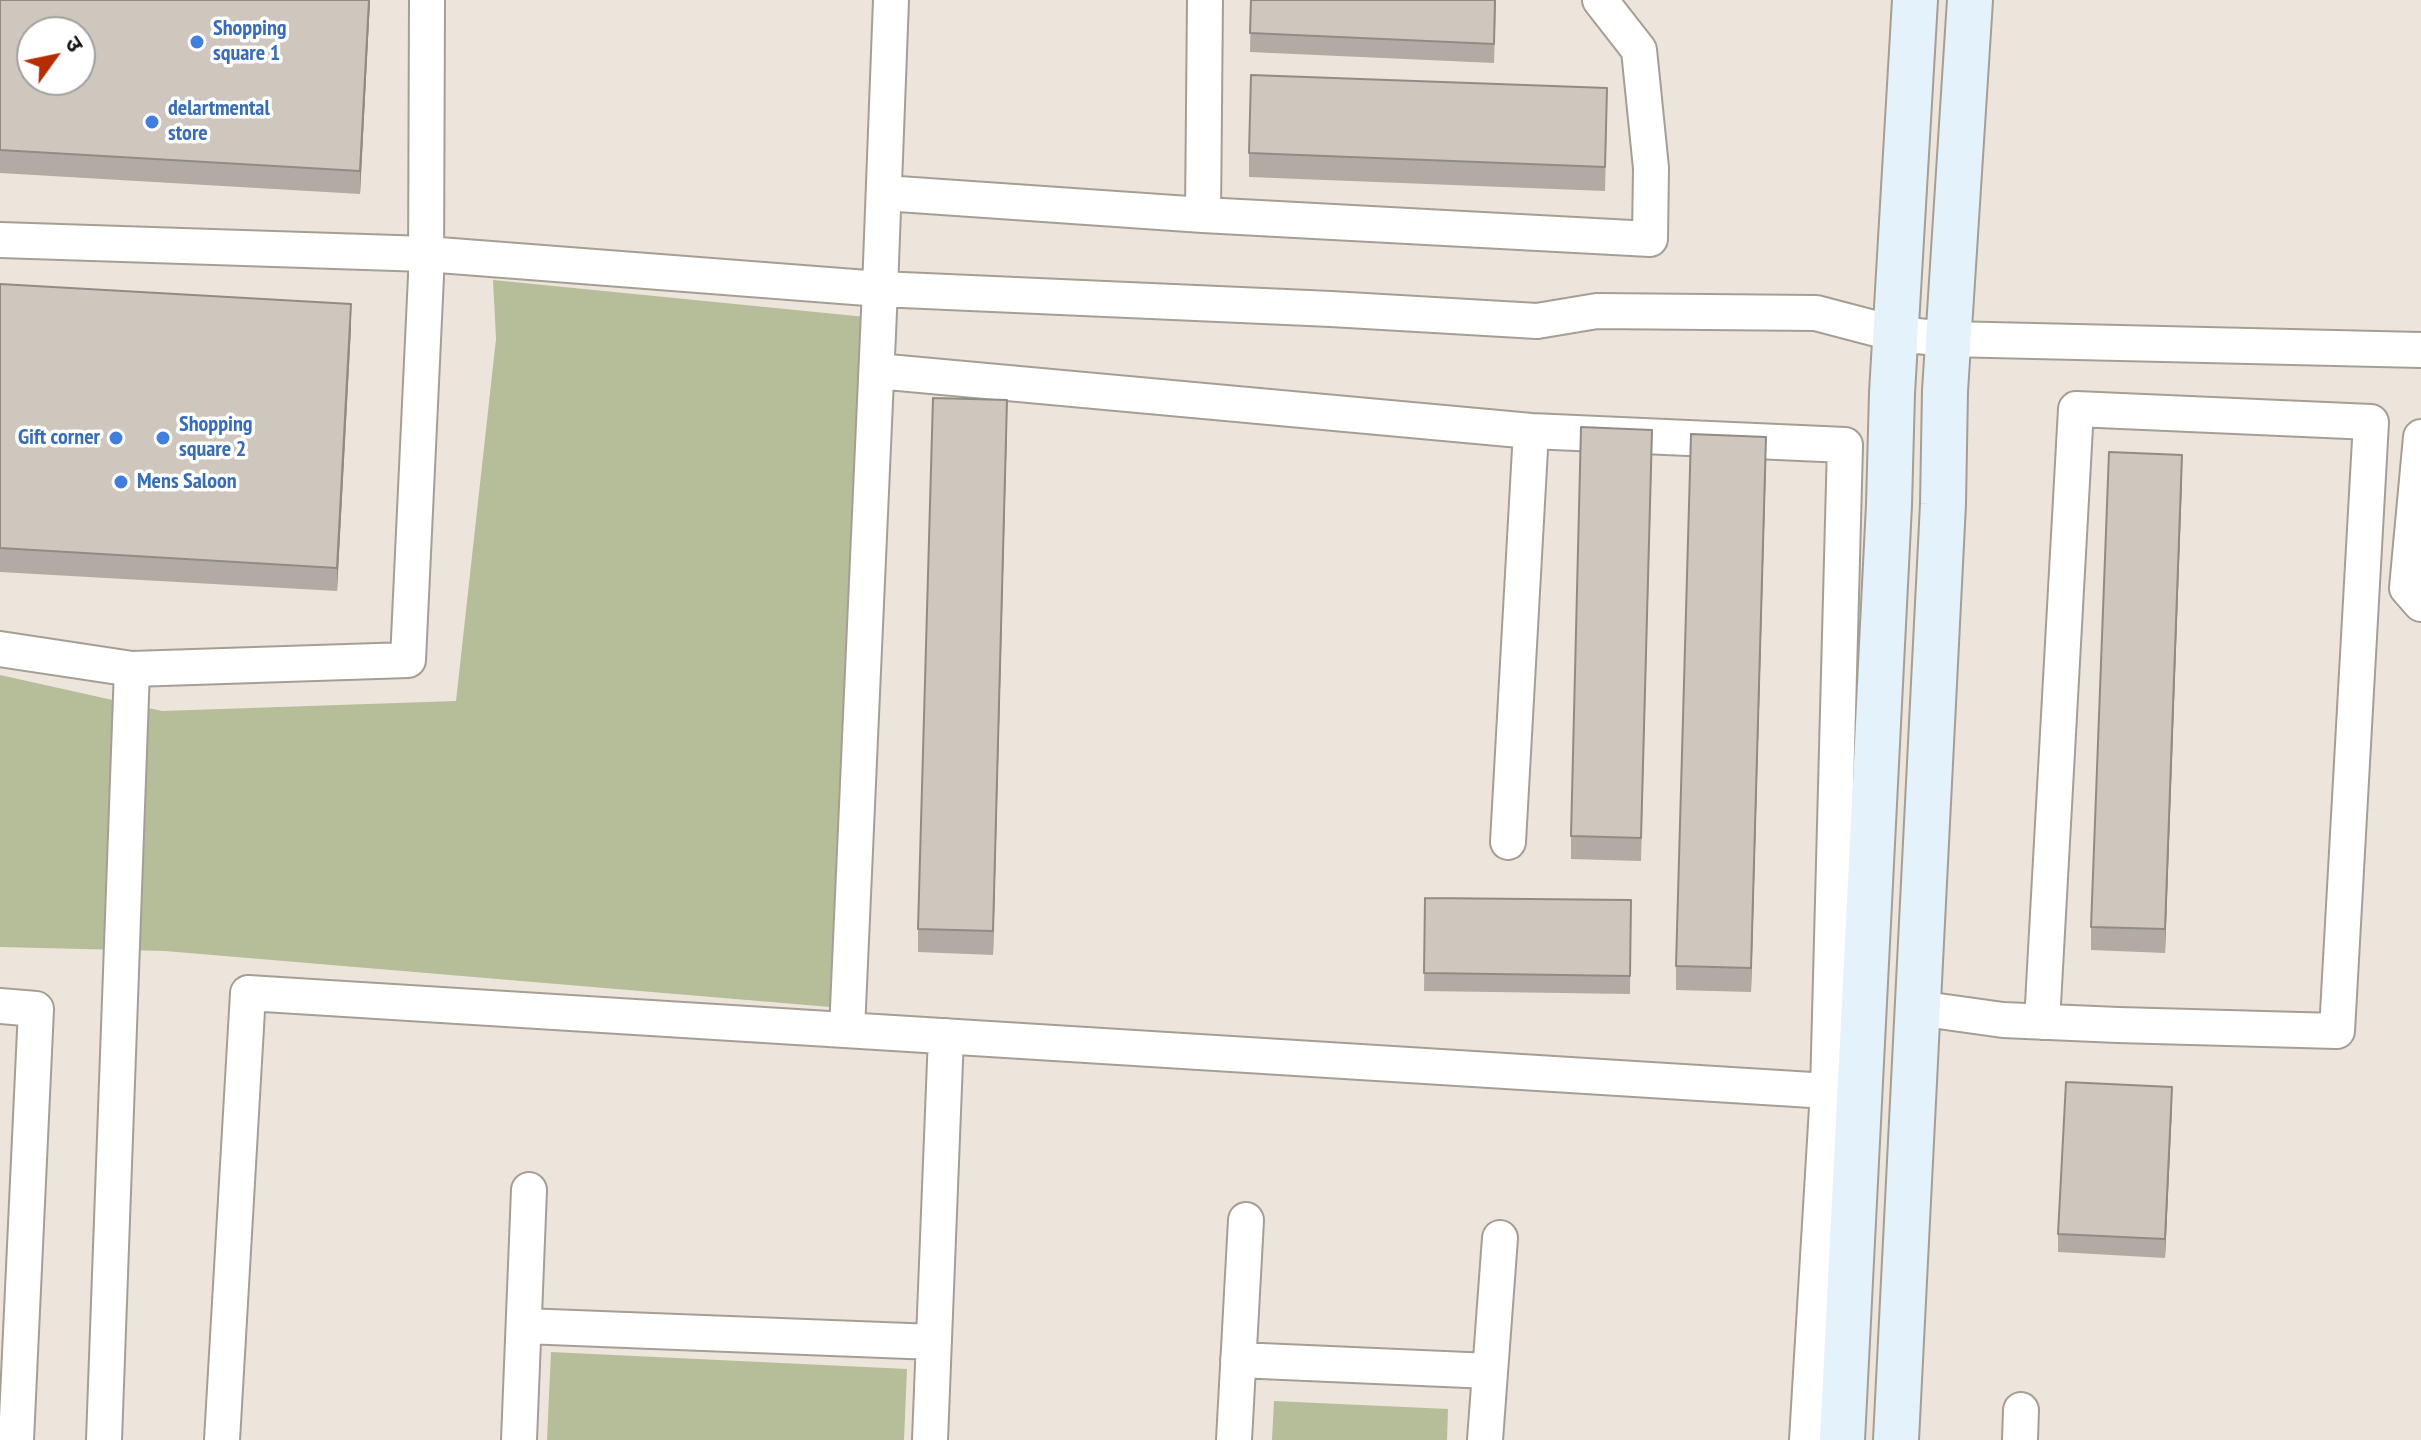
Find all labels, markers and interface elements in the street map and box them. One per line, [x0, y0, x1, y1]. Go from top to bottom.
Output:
north arrow [16, 16, 96, 96]
place label: Shopping square 1 [213, 16, 287, 68]
text: उ [59, 31, 90, 57]
marker: Shopping square 1 [188, 33, 206, 51]
place label: delartmental store [168, 96, 270, 148]
marker: delartmental store [143, 113, 161, 131]
place label: Shopping square 2 [179, 412, 253, 464]
place label: Gift corner [18, 425, 100, 451]
marker: Gift corner [107, 429, 125, 447]
marker: Shopping square 2 [154, 429, 172, 447]
place label: Mens Saloon [137, 469, 237, 495]
marker: Mens Saloon [112, 473, 130, 491]

